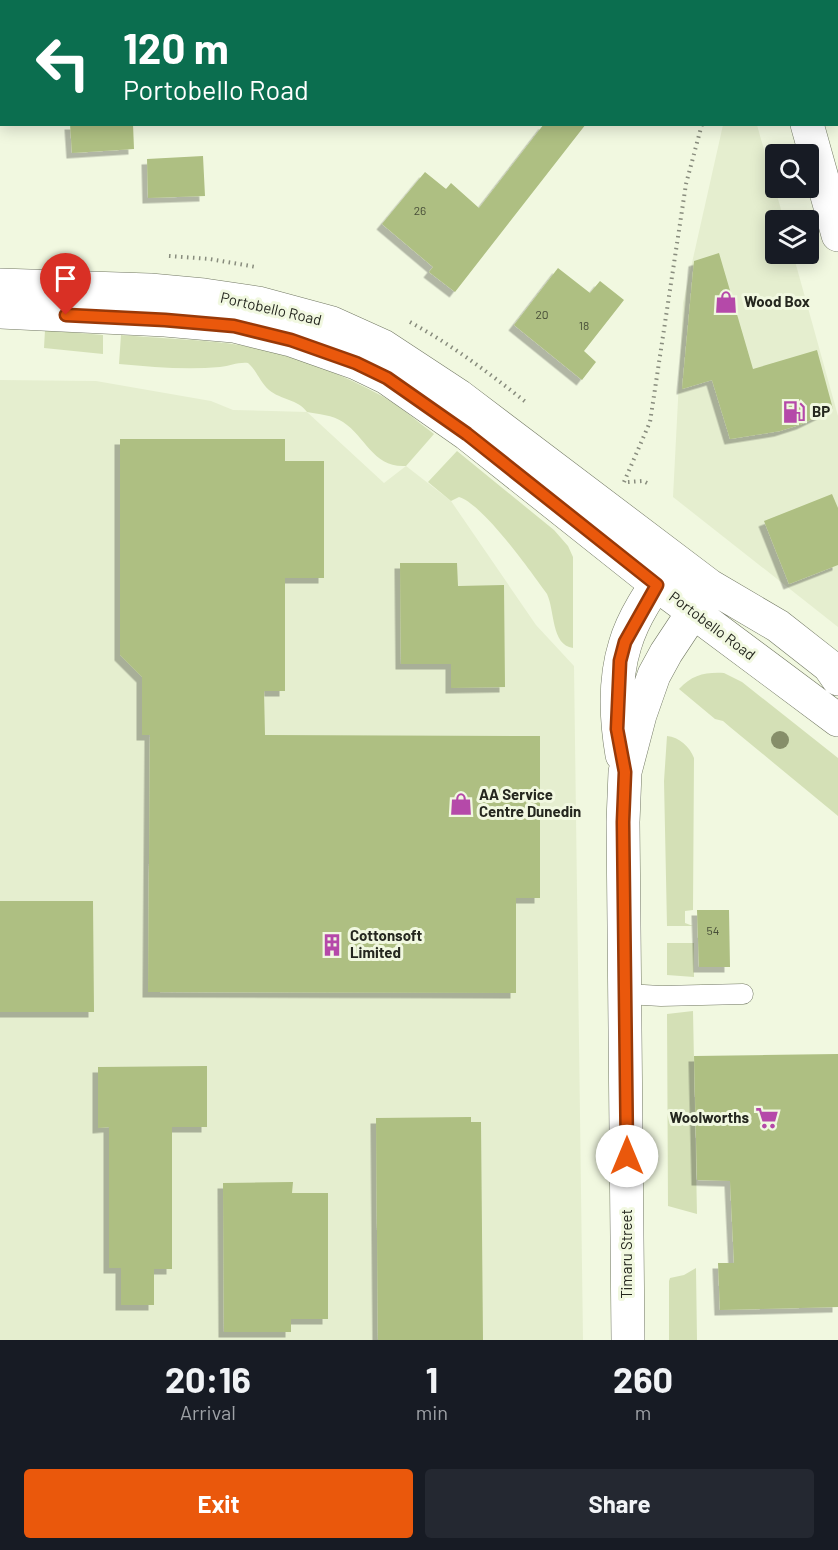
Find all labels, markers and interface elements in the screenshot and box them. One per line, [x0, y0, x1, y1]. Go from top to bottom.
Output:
text: 120 m [123, 22, 229, 72]
icon: left [24, 24, 102, 102]
text: Portobello Road [123, 73, 309, 105]
map controls [765, 144, 819, 264]
button: search [765, 144, 819, 198]
house number: 26 [414, 203, 426, 217]
button: layers [765, 210, 819, 264]
pin [40, 253, 91, 315]
icon: arrive [49, 262, 82, 295]
street label: Portobello Road [219, 288, 324, 328]
shop icon: Wood Box [713, 289, 739, 315]
place label: Wood Box [744, 292, 810, 310]
house number: 20 [535, 307, 549, 321]
house number: 18 [579, 318, 589, 332]
fuel station icon: BP [781, 399, 807, 425]
place label: BP [812, 402, 830, 420]
street label: Portobello Road [666, 587, 759, 663]
place label: AA Service Centre Dunedin [479, 785, 581, 820]
shop icon: AA Service Centre Dunedin [448, 791, 474, 817]
house number: 54 [707, 923, 719, 937]
place label: Cottonsoft Limited [350, 926, 423, 961]
building icon: Cottonsoft Limited [319, 932, 345, 958]
supermarket icon: Woolworths [754, 1105, 780, 1131]
place label: Woolworths [670, 1108, 749, 1126]
position arrow [595, 1124, 659, 1188]
street label: Timaru Street [617, 1209, 635, 1299]
text: 20:16 [165, 1357, 251, 1400]
text: 1 [426, 1357, 438, 1400]
text: 260 [613, 1357, 673, 1400]
text: Arrival [180, 1400, 236, 1424]
text: min [416, 1400, 448, 1424]
text: m [635, 1400, 651, 1424]
button: Exit [24, 1469, 413, 1538]
button: Share [425, 1469, 814, 1538]

